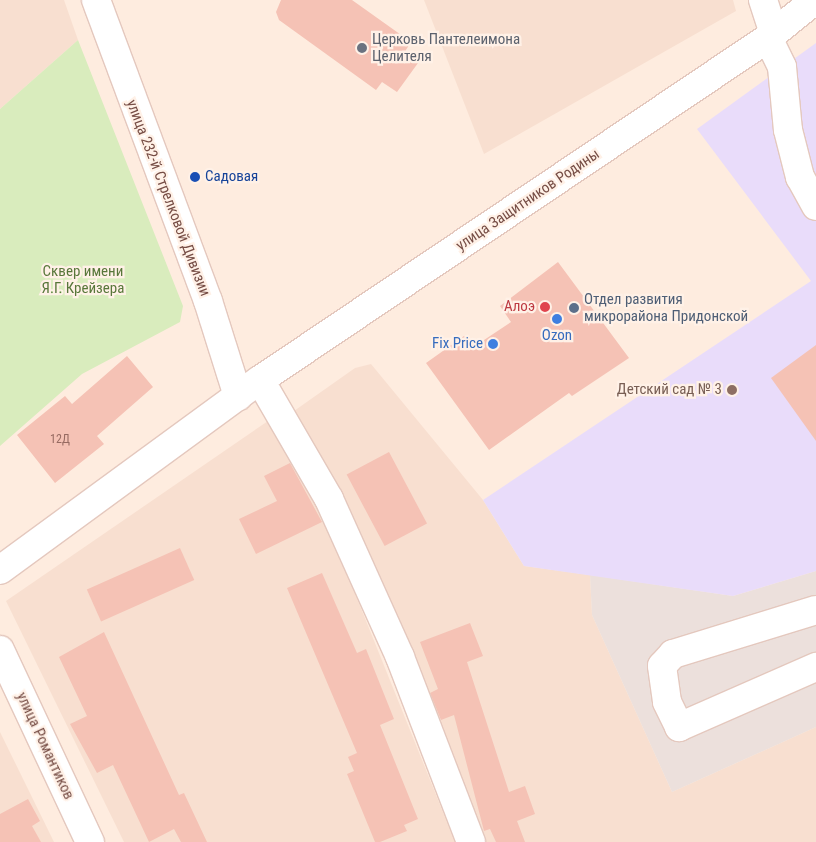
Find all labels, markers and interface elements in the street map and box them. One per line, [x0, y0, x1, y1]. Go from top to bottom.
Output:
place label: Церковь Пантелеимона Целителя [372, 30, 520, 65]
marker: Церковь Пантелеимона Целителя [356, 42, 368, 54]
street label: улица 232-й Стрелковой Дивизии [122, 97, 214, 299]
street label: улица Защитников Родины [453, 145, 603, 255]
place label: Садовая [205, 168, 258, 186]
marker: Садовая [189, 171, 201, 183]
park label: Сквер имени Я.Г. Крейзера [42, 262, 124, 297]
place label: Отдел развития микрорайона Придонской [584, 290, 748, 325]
place label: Алоэ [504, 298, 535, 316]
marker: Алоэ [539, 301, 551, 313]
marker: Отдел развития микрорайона Придонской [568, 302, 580, 314]
marker: Ozon [551, 313, 563, 325]
place label: Ozon [542, 327, 572, 345]
place label: Fix Price [432, 335, 483, 353]
marker: Fix Price [487, 338, 499, 350]
place label: Детский сад № 3 [617, 381, 722, 399]
marker: Детский сад № 3 [726, 384, 738, 396]
house number: 12Д [50, 433, 70, 447]
street label: улица Романтиков [12, 690, 78, 802]

